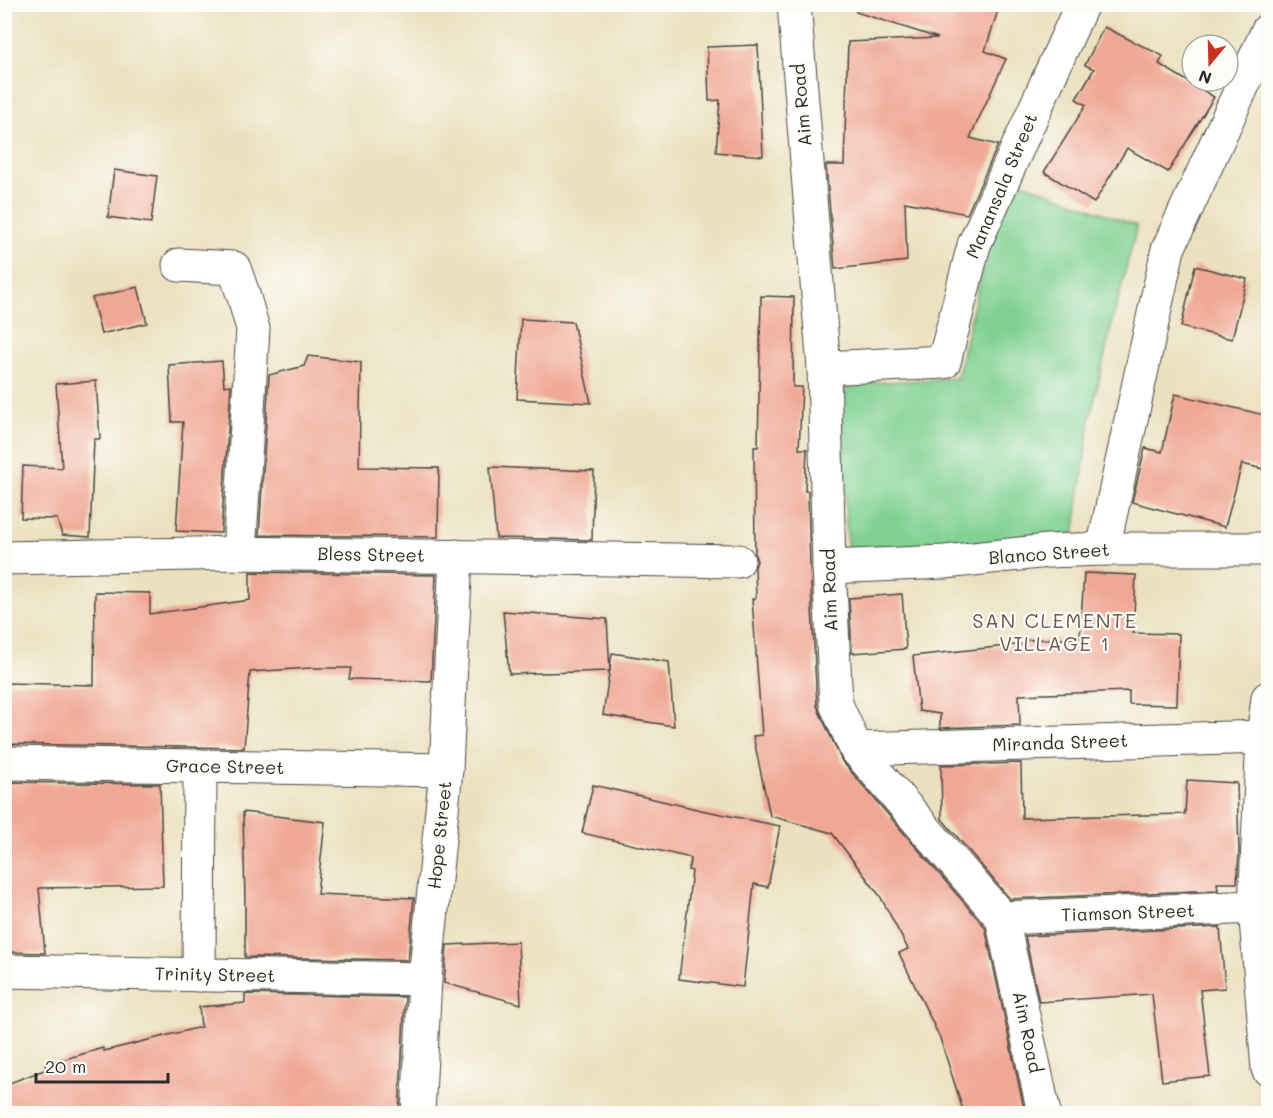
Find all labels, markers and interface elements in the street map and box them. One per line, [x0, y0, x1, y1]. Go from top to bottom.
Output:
north arrow [1180, 33, 1240, 93]
street label: Aim Road [785, 63, 817, 147]
text: N [1196, 66, 1214, 90]
street label: Manansala Street [960, 109, 1042, 262]
street label: Blanco Street [988, 537, 1110, 569]
street label: Bless Street [317, 541, 425, 567]
street label: Aim Road [816, 548, 842, 632]
district label: SAN CLEMENTE VILLAGE 1 [972, 607, 1138, 656]
street label: Miranda Street [992, 728, 1128, 756]
street label: Grace Street [166, 753, 284, 779]
street label: Hope Street [421, 780, 457, 890]
street label: Tiamson Street [1061, 898, 1195, 926]
street label: Trinity Street [155, 961, 275, 987]
street label: Aim Road [1008, 989, 1048, 1075]
scale bar [36, 1046, 168, 1084]
text: 20 m [45, 1054, 86, 1078]

